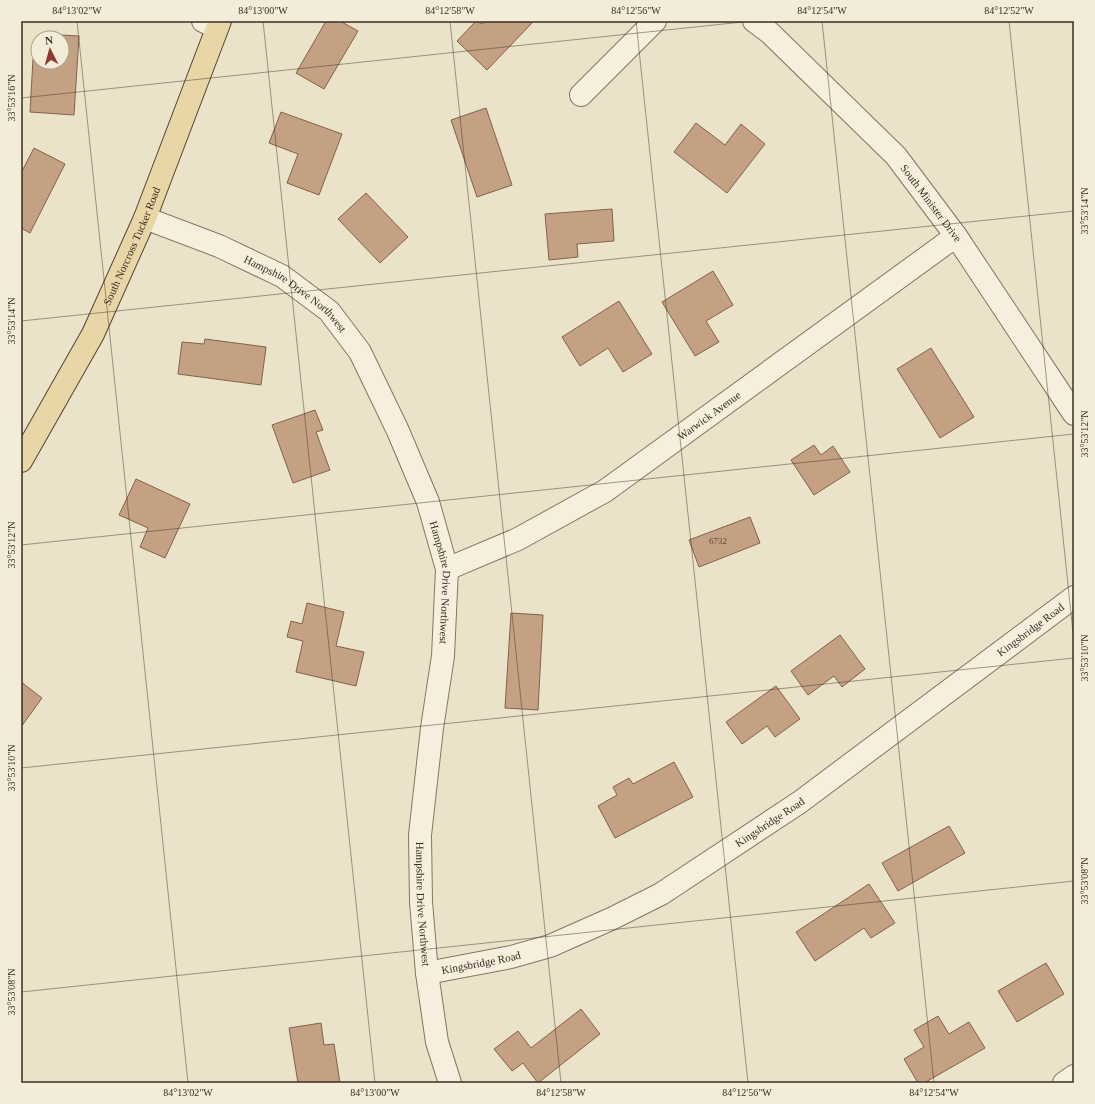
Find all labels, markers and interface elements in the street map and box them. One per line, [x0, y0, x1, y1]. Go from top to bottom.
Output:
text: 84°13'02"W [52, 5, 102, 16]
text: 84°13'00"W [238, 5, 288, 16]
text: 84°12'58"W [425, 5, 475, 16]
text: 84°12'56"W [611, 5, 661, 16]
text: 84°12'54"W [797, 5, 847, 16]
text: 84°12'52"W [984, 5, 1034, 16]
north arrow [30, 30, 70, 70]
text: N [44, 34, 54, 46]
text: 33°53'16"N [6, 74, 17, 122]
street label: South Minister Drive [898, 162, 964, 244]
street label: South Norcross Tucker Road [101, 185, 162, 307]
text: 33°53'14"N [1079, 187, 1090, 235]
street label: Hampshire Drive Northwest [242, 253, 349, 334]
text: 33°53'14"N [6, 297, 17, 345]
street label: Warwick Avenue [675, 388, 743, 442]
text: 33°53'12"N [1079, 410, 1090, 458]
street label: Hampshire Drive Northwest [428, 520, 453, 644]
text: 33°53'12"N [6, 521, 17, 569]
house number: 6732 [709, 536, 727, 546]
street label: Kingsbridge Road [995, 600, 1067, 659]
text: 33°53'10"N [1079, 634, 1090, 682]
text: 33°53'10"N [6, 744, 17, 792]
street label: Kingsbridge Road [733, 795, 807, 849]
street label: Hampshire Drive Northwest [414, 842, 432, 967]
text: 33°53'08"N [1079, 857, 1090, 905]
street label: Kingsbridge Road [440, 948, 522, 976]
text: 33°53'08"N [6, 968, 17, 1016]
text: 84°13'02"W [163, 1087, 213, 1098]
text: 84°13'00"W [350, 1087, 400, 1098]
text: 84°12'58"W [536, 1087, 586, 1098]
text: 84°12'56"W [722, 1087, 772, 1098]
text: 84°12'54"W [909, 1087, 959, 1098]

